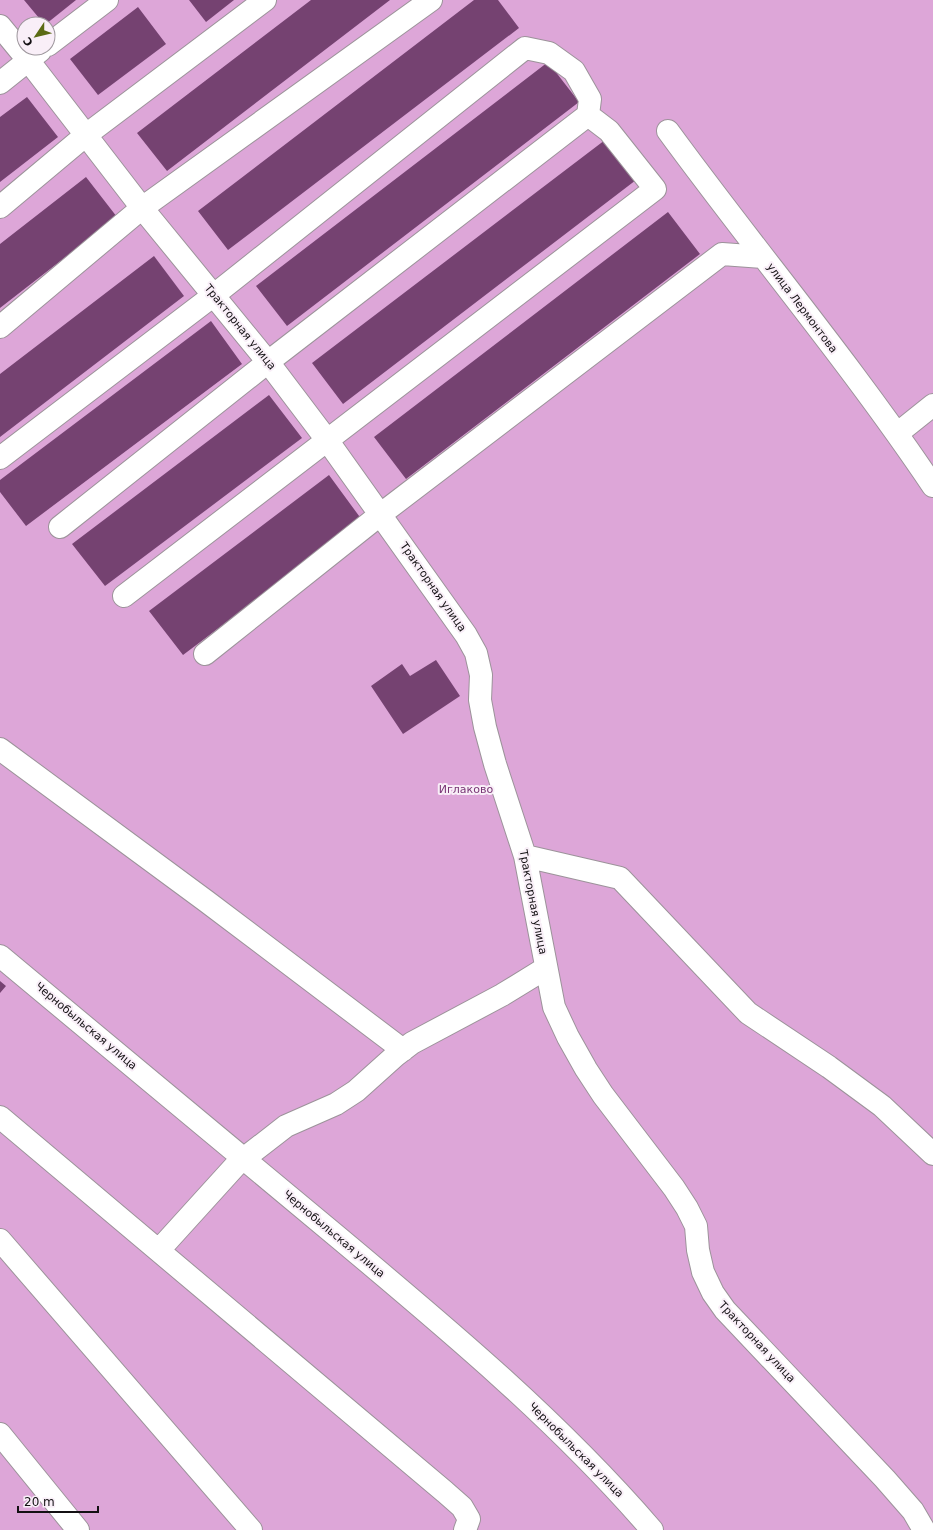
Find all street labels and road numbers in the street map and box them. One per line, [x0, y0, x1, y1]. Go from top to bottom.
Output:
street label: улица Лермонтова [764, 261, 840, 355]
street label: Тракторная улица [201, 281, 278, 372]
street label: Тракторная улица [397, 539, 469, 634]
street label: Тракторная улица [516, 848, 550, 955]
street label: Чернобыльская улица [33, 980, 139, 1072]
street label: Чернобыльская улица [281, 1188, 387, 1280]
street label: Тракторная улица [715, 1298, 798, 1385]
street label: Чернобыльская улица [526, 1400, 626, 1500]

